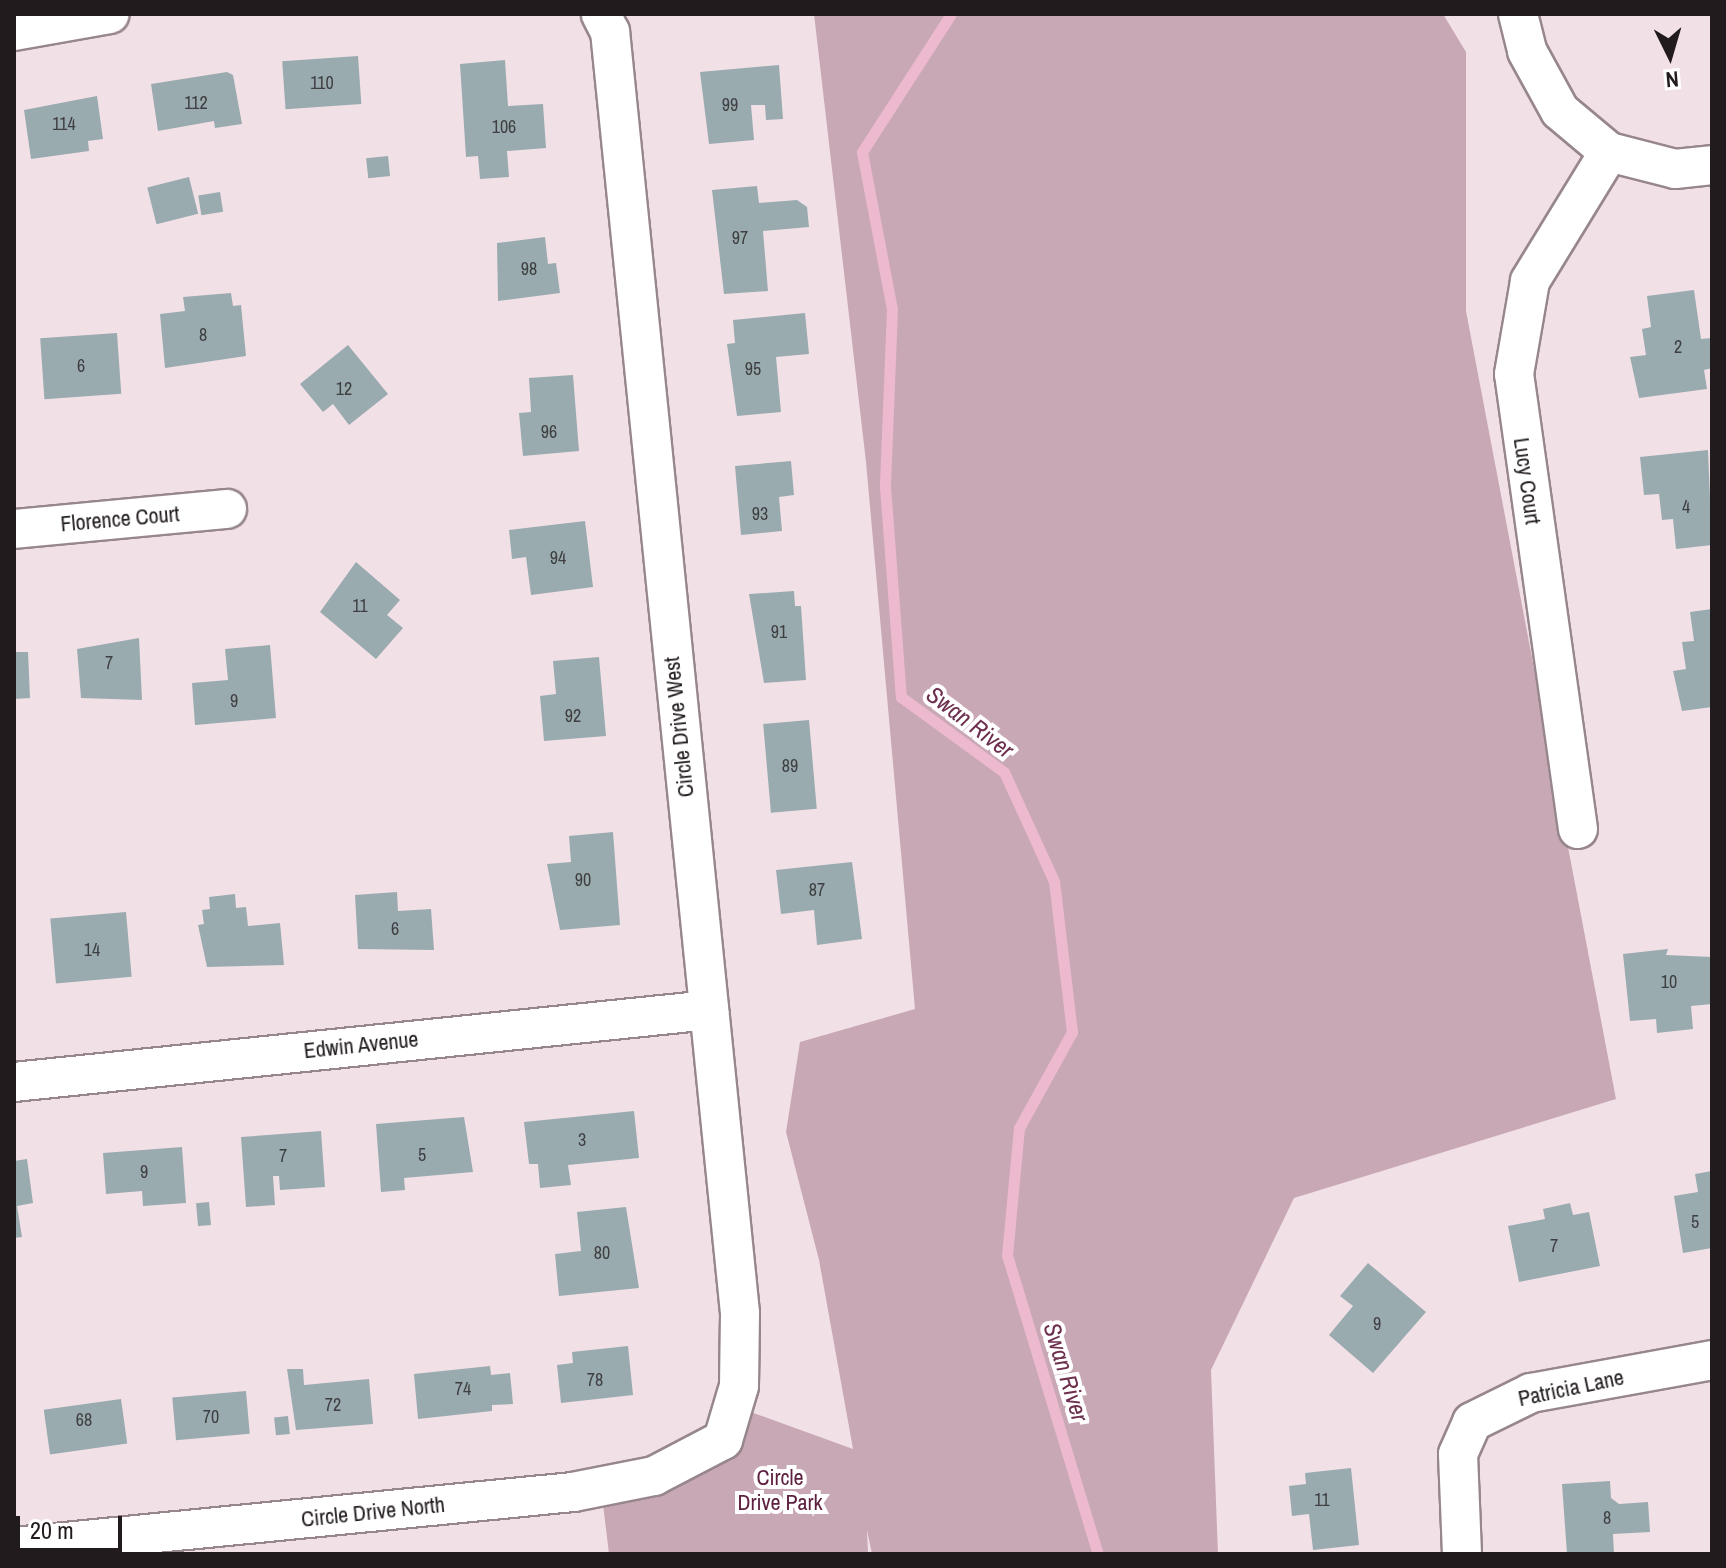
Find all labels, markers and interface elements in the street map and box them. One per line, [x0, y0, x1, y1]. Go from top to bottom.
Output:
north arrow [1630, 16, 1710, 96]
text: N [1664, 64, 1680, 95]
house number: 110 [310, 72, 334, 94]
house number: 112 [184, 92, 208, 114]
house number: 99 [722, 94, 738, 116]
house number: 114 [52, 113, 76, 135]
house number: 106 [492, 116, 516, 138]
house number: 97 [732, 227, 748, 249]
house number: 98 [521, 258, 537, 280]
house number: 8 [199, 324, 207, 346]
house number: 2 [1674, 336, 1682, 358]
house number: 6 [77, 355, 85, 377]
house number: 95 [745, 358, 761, 380]
house number: 12 [336, 378, 352, 400]
house number: 96 [541, 421, 557, 443]
street label: Lucy Court [1508, 436, 1546, 526]
house number: 4 [1682, 496, 1690, 518]
street label: Florence Court [59, 501, 181, 537]
house number: 93 [752, 503, 768, 525]
house number: 94 [550, 547, 566, 569]
house number: 11 [352, 595, 368, 617]
house number: 91 [771, 621, 787, 643]
house number: 7 [105, 652, 113, 674]
street label: Circle Drive West [659, 655, 699, 799]
water label: Swan River [921, 680, 1019, 764]
house number: 9 [230, 690, 238, 712]
house number: 92 [565, 705, 581, 727]
house number: 89 [782, 755, 798, 777]
house number: 90 [575, 869, 591, 891]
house number: 87 [809, 879, 825, 901]
house number: 6 [391, 918, 399, 940]
house number: 14 [84, 939, 100, 961]
house number: 10 [1661, 971, 1677, 993]
street label: Edwin Avenue [302, 1026, 420, 1064]
house number: 3 [578, 1129, 586, 1151]
house number: 5 [418, 1144, 426, 1166]
house number: 7 [279, 1145, 287, 1167]
house number: 9 [140, 1161, 148, 1183]
house number: 5 [1691, 1211, 1699, 1233]
house number: 7 [1550, 1235, 1558, 1257]
house number: 80 [594, 1242, 610, 1264]
house number: 9 [1373, 1313, 1381, 1335]
water label: Swan River [1037, 1319, 1095, 1425]
street label: Patricia Lane [1516, 1364, 1626, 1412]
house number: 78 [587, 1369, 603, 1391]
house number: 74 [455, 1378, 471, 1400]
house number: 72 [325, 1394, 341, 1416]
house number: 70 [203, 1406, 219, 1428]
house number: 68 [76, 1409, 92, 1431]
park label: Circle Drive Park [737, 1464, 823, 1516]
house number: 11 [1314, 1489, 1330, 1511]
street label: Circle Drive North [300, 1491, 446, 1533]
scale bar [20, 1500, 126, 1550]
house number: 8 [1603, 1507, 1611, 1529]
text: 20 m [30, 1514, 74, 1546]

